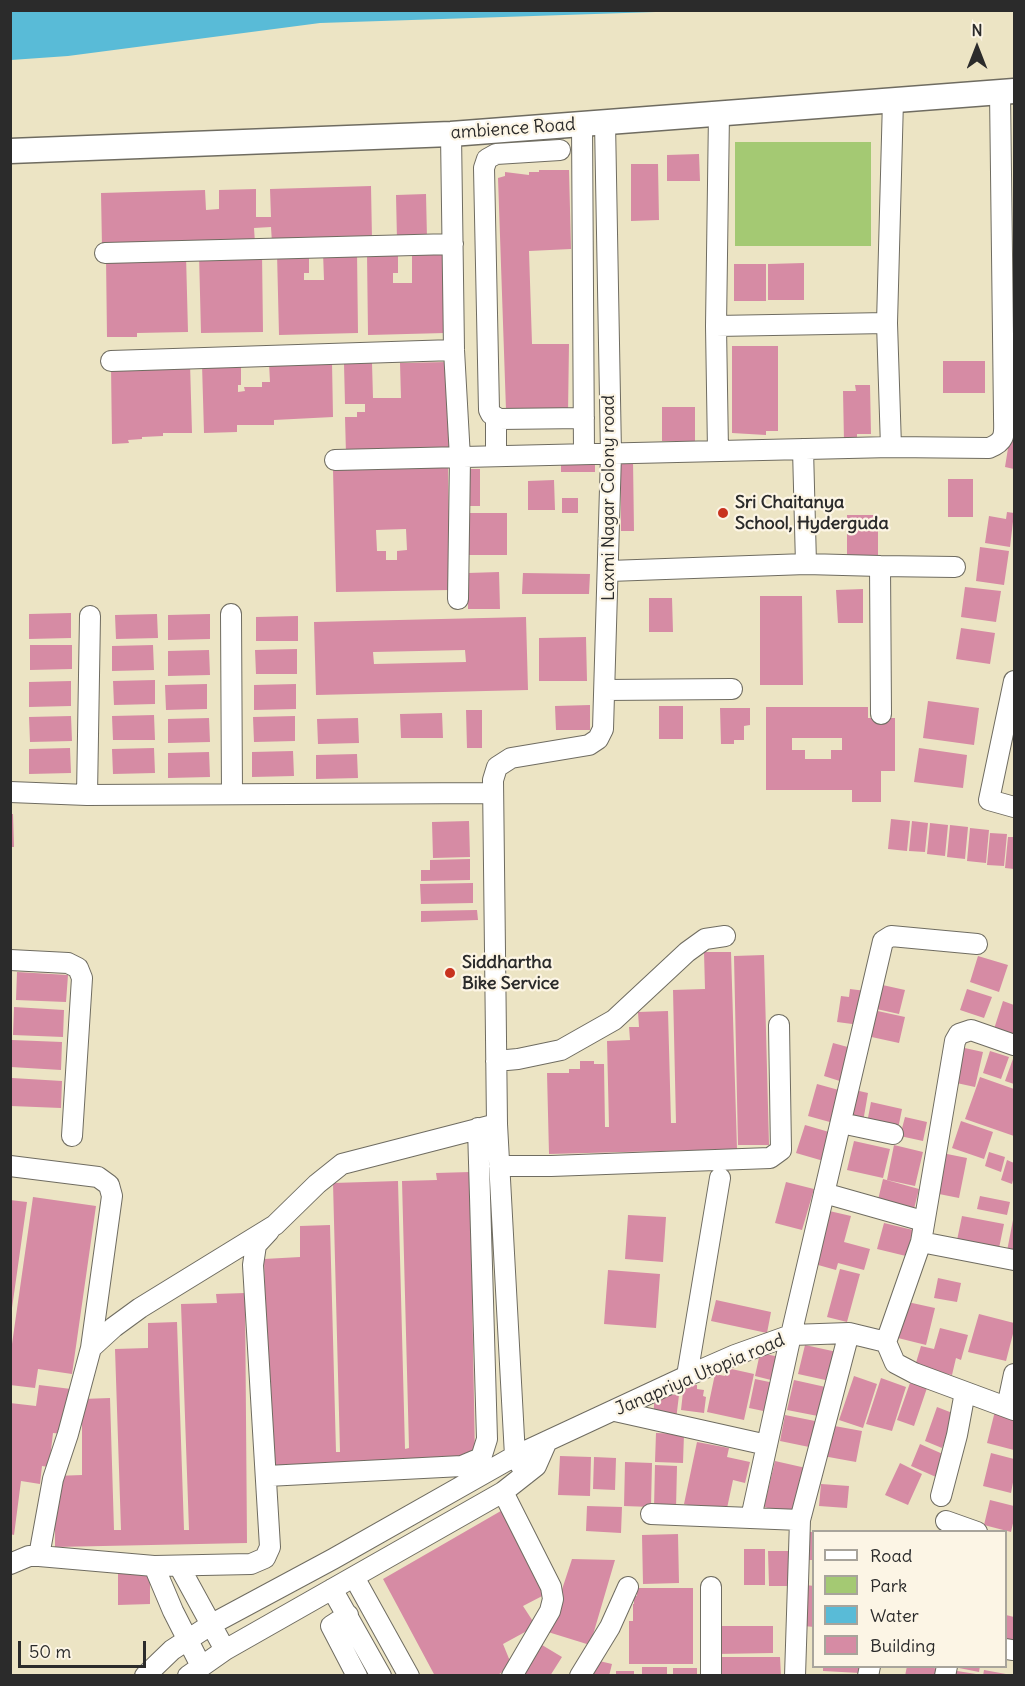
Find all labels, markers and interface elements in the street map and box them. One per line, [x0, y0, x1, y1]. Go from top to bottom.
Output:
north arrow [947, 18, 1007, 78]
text: N [971, 20, 983, 40]
street label: ambience Road [450, 114, 576, 144]
street label: Laxmi Nagar Colony road [598, 395, 620, 601]
place label: Sri Chaitanya School, Hyderguda [735, 492, 889, 534]
marker: Sri Chaitanya School, Hyderguda [716, 506, 730, 520]
place label: Siddhartha Bike Service [462, 952, 559, 994]
marker: Siddhartha Bike Service [443, 966, 457, 980]
street label: Janapriya Utopia road [612, 1330, 788, 1420]
legend [812, 1530, 1007, 1668]
text: Road [870, 1544, 912, 1567]
text: Park [870, 1574, 907, 1597]
text: Water [870, 1604, 919, 1627]
scale bar [21, 1629, 148, 1667]
text: Building [870, 1634, 935, 1657]
text: 50 m [29, 1640, 71, 1663]

